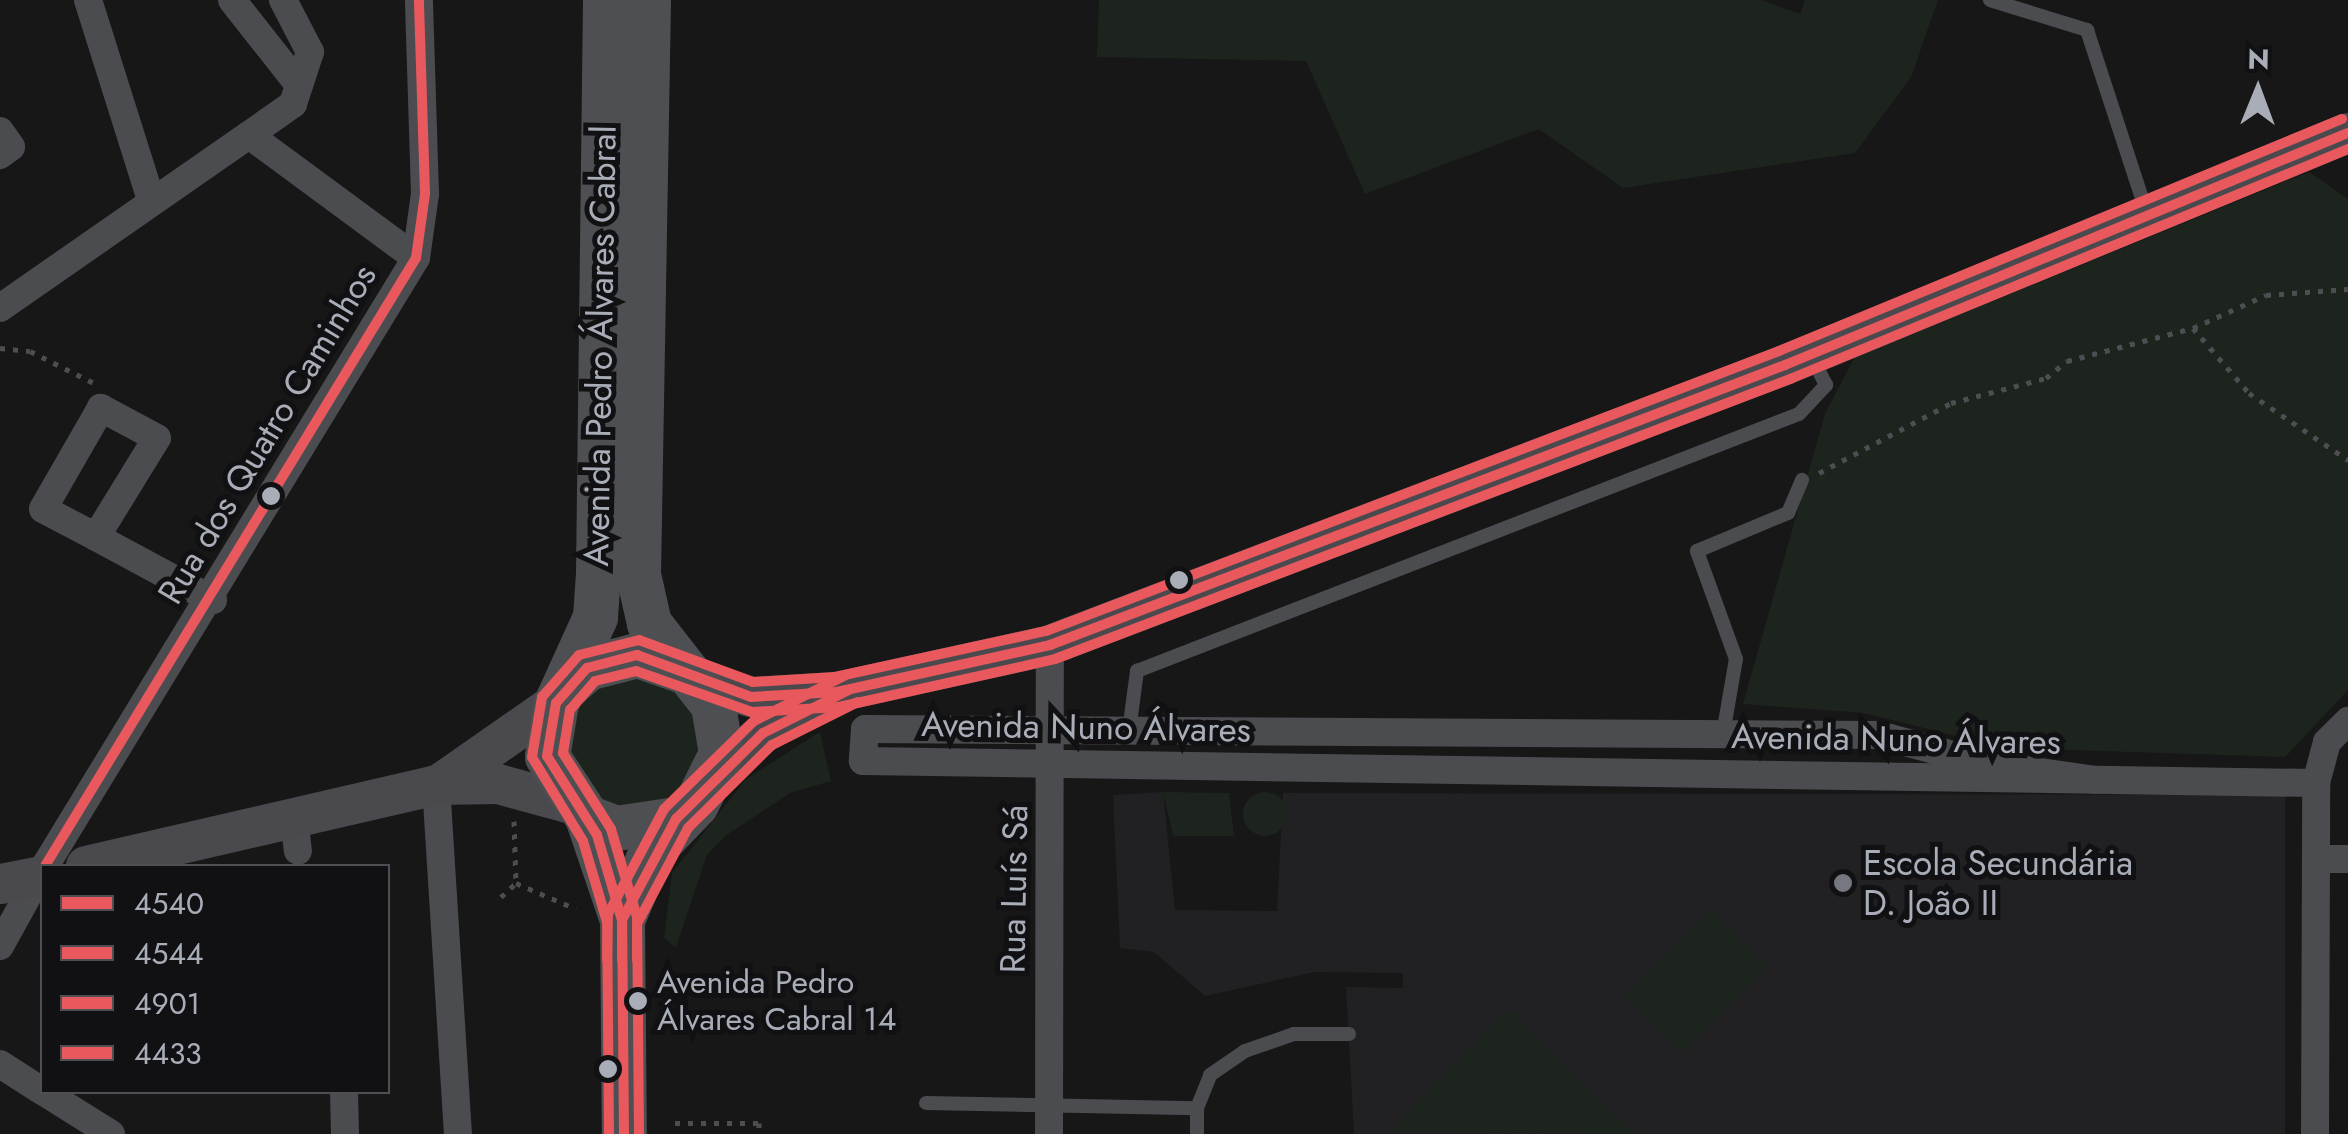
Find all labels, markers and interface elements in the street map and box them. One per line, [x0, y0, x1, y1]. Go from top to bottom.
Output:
text: N [2247, 39, 2270, 80]
north arrow [2208, 40, 2308, 140]
street label: Avenida Pedro Álvares Cabral [575, 125, 625, 567]
street label: Rua dos Quatro Caminhos [149, 257, 385, 611]
unlabelled marker [261, 486, 281, 506]
unlabelled marker [1169, 570, 1189, 590]
street label: Avenida Nuno Álvares [921, 703, 1251, 751]
street label: Avenida Nuno Álvares [1731, 715, 2061, 763]
street label: Rua Luís Sá [992, 804, 1036, 974]
place label: Escola Secundária D. João II [1863, 842, 2133, 924]
legend [40, 864, 390, 1094]
marker: Escola Secundária D. João II [1832, 872, 1854, 894]
text: 4540 [134, 882, 204, 925]
text: 4544 [134, 932, 203, 975]
place label: Avenida Pedro Álvares Cabral 14 [657, 964, 896, 1039]
text: 4901 [134, 982, 200, 1025]
marker: Avenida Pedro Álvares Cabral 14 [628, 991, 648, 1011]
text: 4433 [134, 1032, 202, 1075]
unlabelled marker [598, 1059, 618, 1079]

